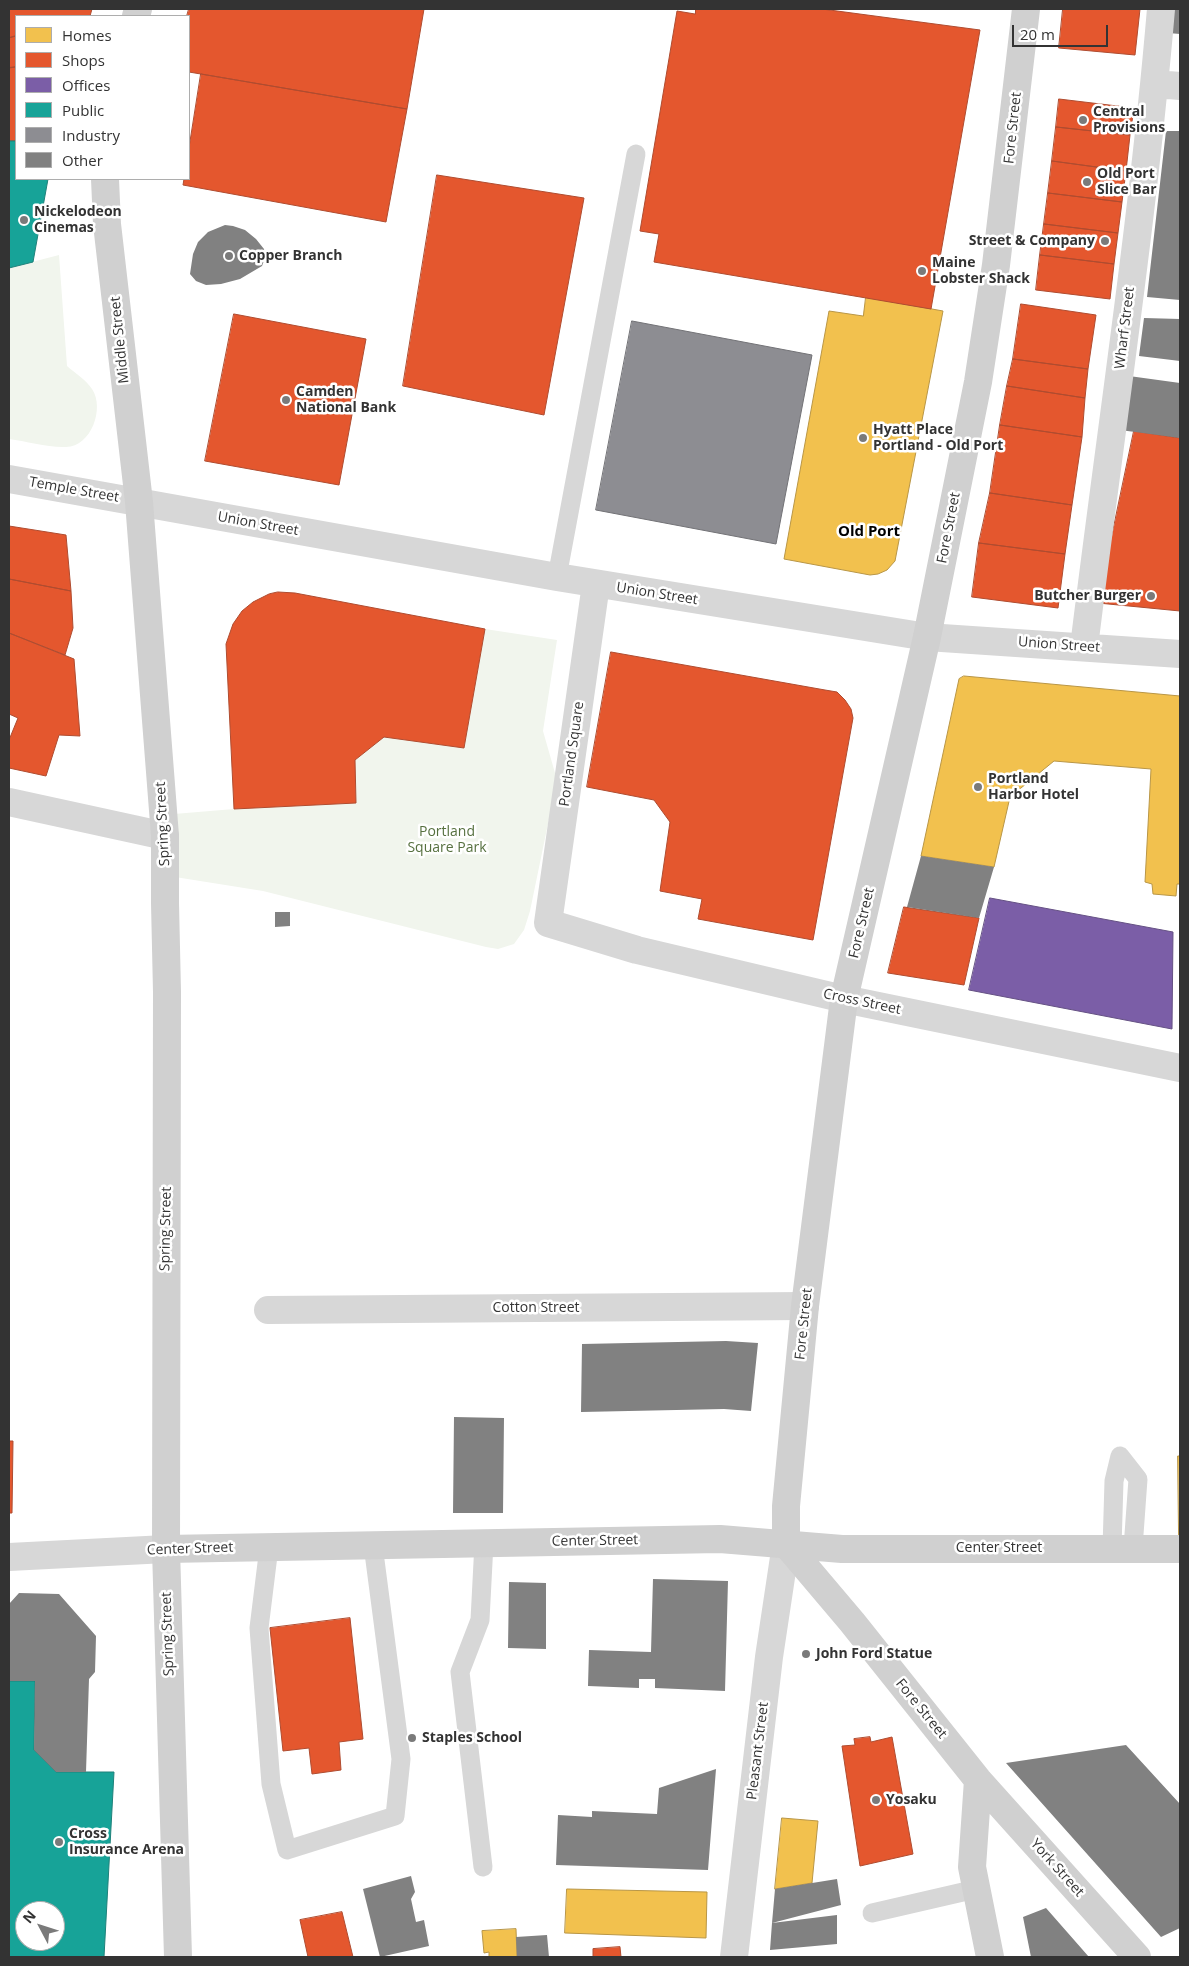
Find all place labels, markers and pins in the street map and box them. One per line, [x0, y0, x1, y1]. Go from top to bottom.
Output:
place label: Central Provisions [1093, 104, 1165, 136]
marker: Central Provisions [1077, 114, 1089, 126]
place label: Old Port Slice Bar [1097, 166, 1157, 198]
marker: Old Port Slice Bar [1081, 176, 1093, 188]
place label: Nickelodeon Cinemas [34, 204, 122, 236]
marker: Nickelodeon Cinemas [18, 214, 30, 226]
place label: Street & Company [969, 233, 1095, 249]
marker: Street & Company [1099, 235, 1111, 247]
place label: Copper Branch [239, 248, 342, 264]
marker: Copper Branch [223, 250, 235, 262]
place label: Maine Lobster Shack [932, 255, 1030, 288]
marker: Maine Lobster Shack [916, 265, 928, 277]
place label: Camden National Bank [296, 384, 396, 417]
marker: Camden National Bank [280, 394, 292, 406]
place label: Hyatt Place Portland - Old Port [873, 422, 1003, 454]
marker: Hyatt Place Portland - Old Port [857, 432, 869, 444]
place label: Butcher Burger [1034, 588, 1141, 604]
marker: Butcher Burger [1145, 590, 1157, 602]
place label: Portland Harbor Hotel [988, 771, 1079, 804]
marker: Portland Harbor Hotel [972, 781, 984, 793]
place label: John Ford Statue [816, 1646, 932, 1662]
marker: John Ford Statue [800, 1648, 812, 1660]
place label: Staples School [422, 1730, 522, 1746]
marker: Staples School [406, 1732, 418, 1744]
place label: Yosaku [886, 1792, 937, 1808]
marker: Yosaku [870, 1794, 882, 1806]
place label: Cross Insurance Arena [69, 1826, 184, 1858]
marker: Cross Insurance Arena [53, 1836, 65, 1848]

